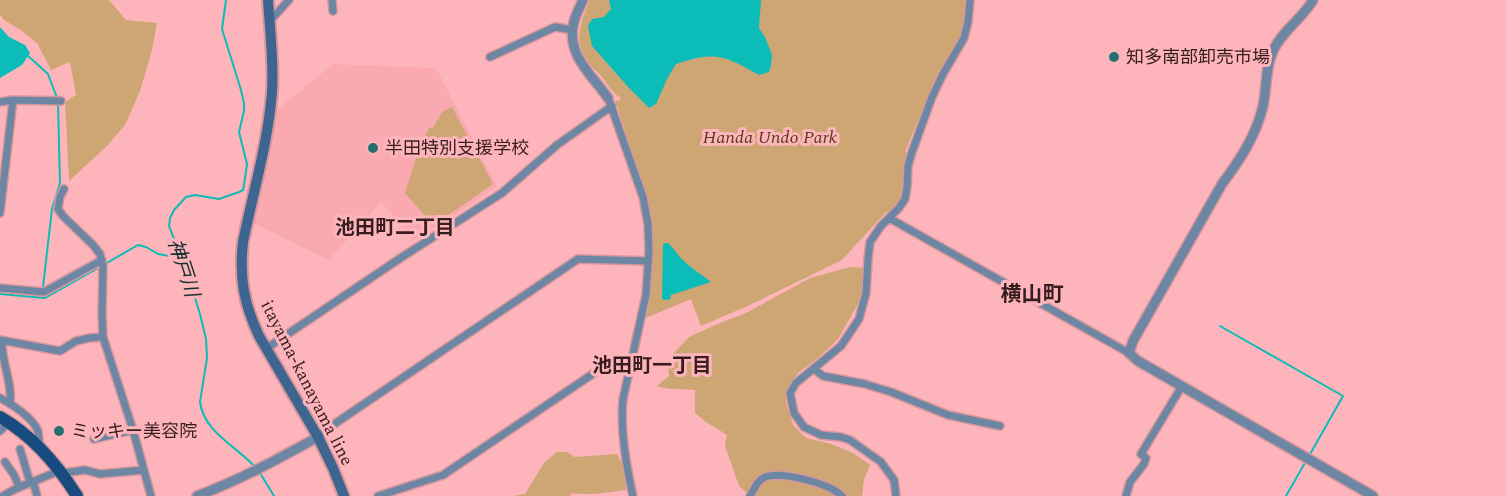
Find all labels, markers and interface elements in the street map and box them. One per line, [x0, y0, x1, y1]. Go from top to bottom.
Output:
place label: 知多南部卸売市場 [1126, 44, 1270, 71]
marker: 知多南部卸売市場 [1107, 50, 1121, 64]
park label: Handa Undo Park [703, 124, 838, 151]
place label: 半田特別支援学校 [385, 135, 529, 162]
marker: 半田特別支援学校 [366, 141, 380, 155]
district label: 池田町二丁目 [335, 213, 455, 243]
water label: 神戸川 [159, 235, 207, 303]
district label: 横山町 [1001, 279, 1064, 311]
street label: itayama-kanayama line [254, 295, 360, 471]
district label: 池田町一丁目 [592, 351, 712, 381]
place label: ミッキー美容院 [71, 418, 197, 445]
marker: ミッキー美容院 [52, 424, 66, 438]

